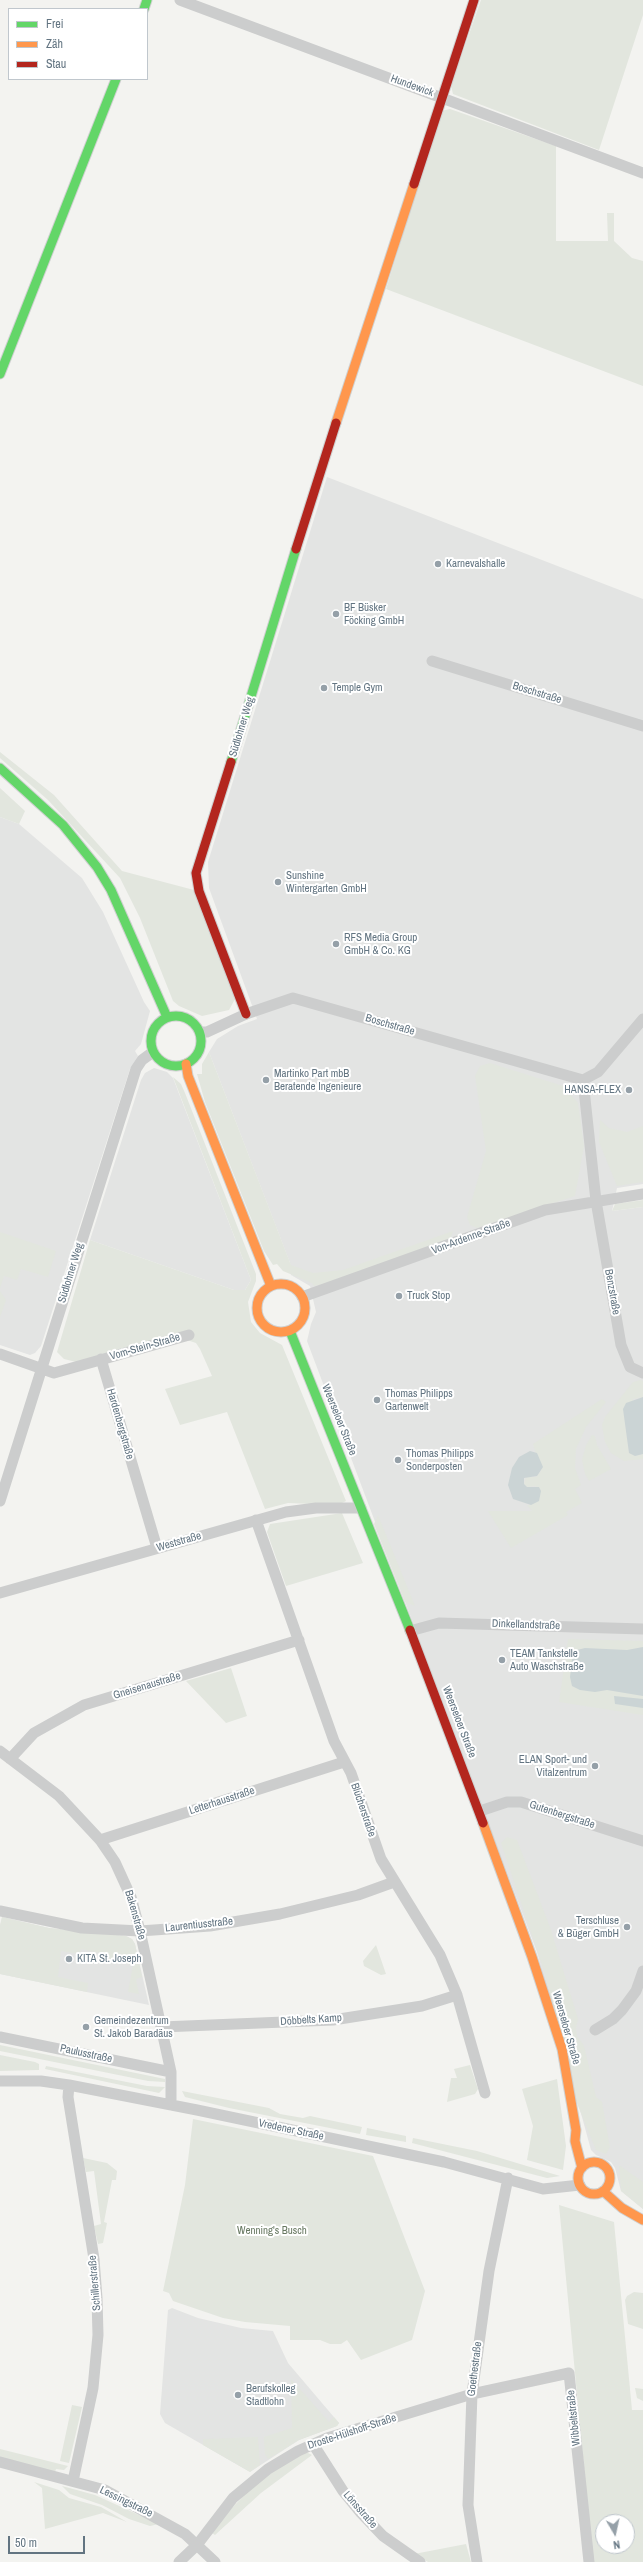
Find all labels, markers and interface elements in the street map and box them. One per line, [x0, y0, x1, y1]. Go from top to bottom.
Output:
legend [8, 8, 148, 80]
text: Frei [46, 16, 64, 32]
text: Zäh [46, 36, 63, 52]
text: Stau [46, 56, 66, 72]
street label: Hundewick [389, 72, 435, 100]
place label: Karnevalshalle [446, 557, 505, 571]
marker: Karnevalshalle [433, 559, 443, 569]
place label: BF Büsker Föcking GmbH [344, 601, 404, 627]
marker: BF Büsker Föcking GmbH [331, 609, 341, 619]
street label: Boschstraße [511, 679, 563, 707]
place label: Temple Gym [332, 681, 383, 695]
marker: Temple Gym [319, 683, 329, 693]
street label: Südlohner Weg [227, 695, 257, 759]
place label: Sunshine Wintergarten GmbH [286, 869, 367, 895]
marker: Sunshine Wintergarten GmbH [273, 877, 283, 887]
place label: RFS Media Group GmbH & Co. KG [344, 931, 417, 957]
marker: RFS Media Group GmbH & Co. KG [331, 939, 341, 949]
street label: Boschstraße [364, 1012, 416, 1038]
place label: Martinko Part mbB Beratende Ingenieure [274, 1067, 361, 1093]
marker: Martinko Part mbB Beratende Ingenieure [261, 1075, 271, 1085]
place label: HANSA-FLEX [564, 1083, 621, 1097]
marker: HANSA-FLEX [624, 1085, 634, 1095]
street label: Von-Ardenne-Straße [430, 1217, 512, 1257]
street label: Südlohner Weg [56, 1241, 86, 1305]
street label: Benzstraße [601, 1268, 623, 1316]
place label: Truck Stop [407, 1289, 450, 1303]
marker: Truck Stop [394, 1291, 404, 1301]
street label: Vom-Stein-Straße [108, 1331, 182, 1363]
street label: Weerseloer Straße [319, 1383, 359, 1457]
street label: Hardenbergstraße [104, 1387, 136, 1461]
place label: Thomas Philipps Gartenwelt [385, 1387, 453, 1413]
marker: Thomas Philipps Gartenwelt [372, 1395, 382, 1405]
place label: Thomas Philipps Sonderposten [406, 1447, 474, 1473]
marker: Thomas Philipps Sonderposten [393, 1455, 403, 1465]
street label: Weststraße [155, 1529, 203, 1555]
street label: Dinkellandstraße [492, 1617, 560, 1633]
place label: TEAM Tankstelle Auto Waschstraße [510, 1647, 584, 1673]
marker: TEAM Tankstelle Auto Waschstraße [497, 1655, 507, 1665]
street label: Gneisenaustraße [112, 1669, 182, 1703]
street label: Weerseloer Straße [439, 1684, 479, 1760]
place label: ELAN Sport- und Vitalzentrum [519, 1753, 587, 1779]
marker: ELAN Sport- und Vitalzentrum [590, 1761, 600, 1771]
street label: Blücherstraße [348, 1781, 378, 1839]
street label: Letterhausstraße [188, 1784, 256, 1818]
street label: Gutenbergstraße [528, 1798, 596, 1832]
street label: Bakenstraße [122, 1889, 148, 1941]
place label: Terschluse & Büger GmbH [558, 1914, 619, 1940]
street label: Laurentiusstraße [164, 1915, 234, 1935]
marker: Terschluse & Büger GmbH [622, 1922, 632, 1932]
place label: KITA St. Joseph [77, 1952, 142, 1966]
marker: KITA St. Joseph [64, 1954, 74, 1964]
street label: Weerseloer Straße [549, 1990, 583, 2066]
street label: Döbbelts Kamp [280, 2011, 342, 2029]
place label: Gemeindezentrum St. Jakob Baradäus [94, 2014, 173, 2040]
marker: Gemeindezentrum St. Jakob Baradäus [81, 2022, 91, 2032]
street label: Paulusstraße [59, 2042, 113, 2066]
street label: Vredener Straße [257, 2117, 325, 2143]
park label: Wenning's Busch [237, 2224, 307, 2238]
street label: Schillerstraße [86, 2255, 104, 2311]
street label: Goethestraße [465, 2341, 485, 2397]
place label: Berufskolleg Stadtlohn [246, 2382, 296, 2408]
street label: Wibbeltstraße [565, 2389, 583, 2447]
marker: Berufskolleg Stadtlohn [233, 2390, 243, 2400]
street label: Droste-Hülshoff-Straße [306, 2411, 398, 2453]
street label: Lessingstraße [97, 2484, 155, 2520]
street label: Lönsstraße [340, 2489, 380, 2531]
north arrow [595, 2514, 635, 2554]
scale bar [10, 2528, 87, 2554]
text: 50 m [15, 2535, 37, 2551]
text: N [612, 2537, 621, 2552]

